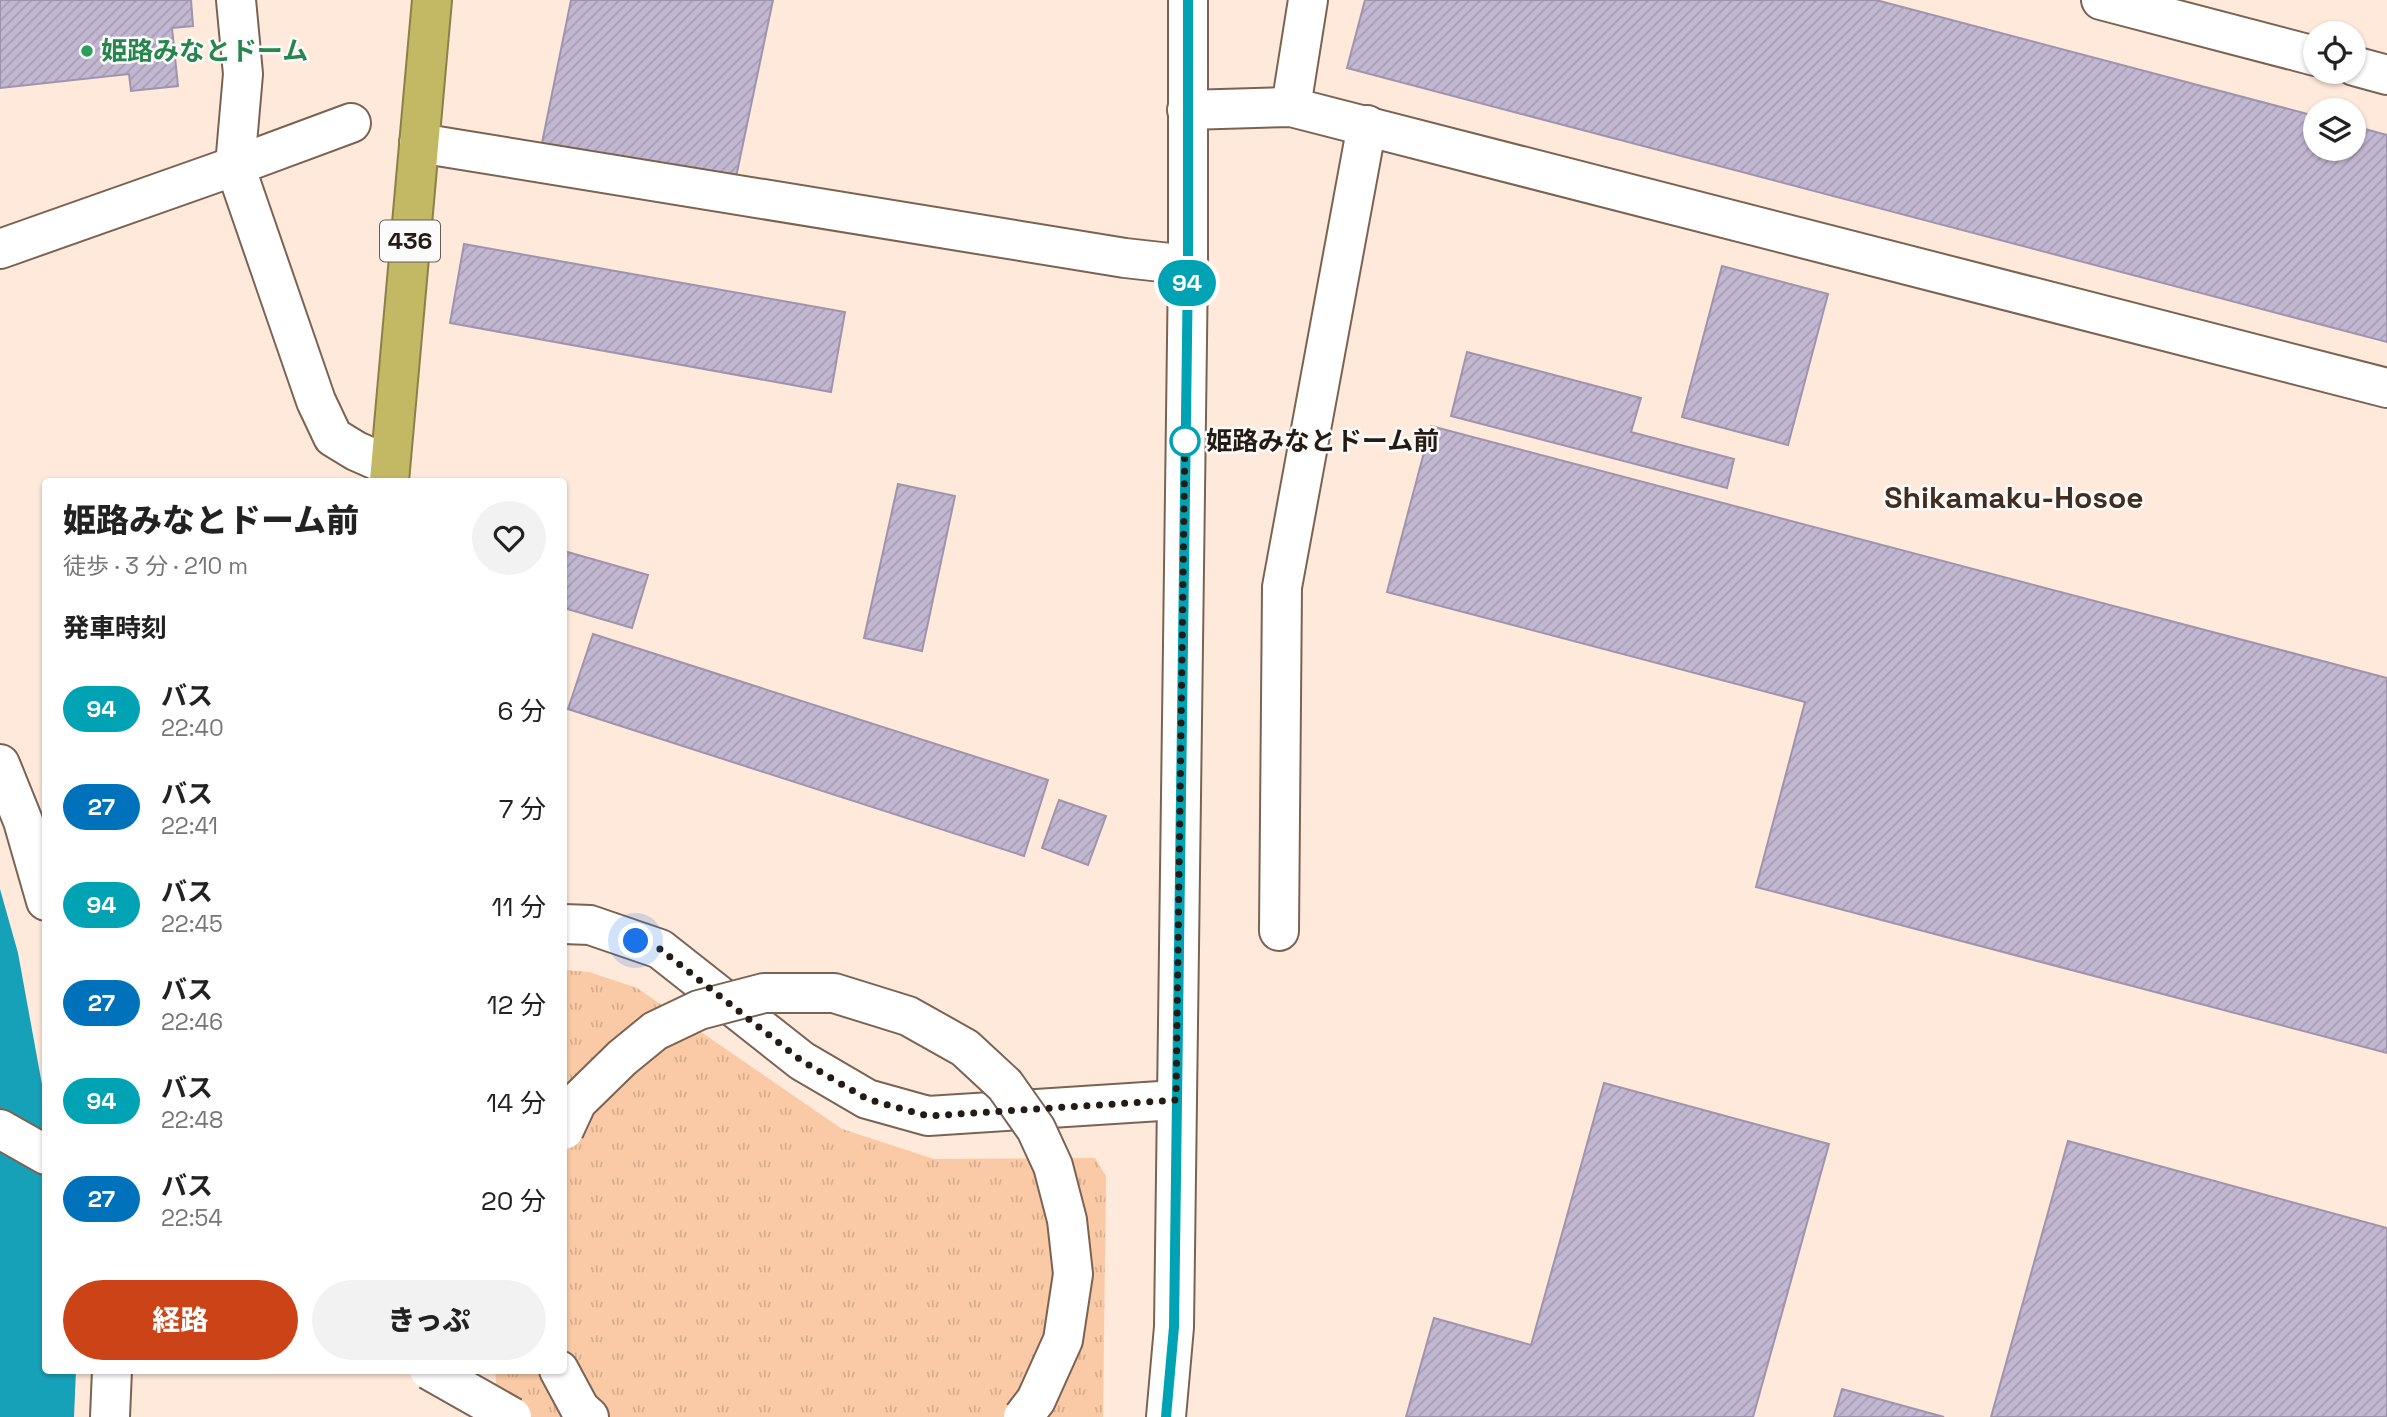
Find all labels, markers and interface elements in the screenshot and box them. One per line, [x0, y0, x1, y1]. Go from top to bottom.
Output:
map controls [2303, 21, 2366, 161]
button: locate [2303, 21, 2366, 84]
place label: 姫路みなとドーム [101, 34, 308, 68]
marker: 姫路みなとドーム [79, 43, 95, 59]
button: layers [2303, 98, 2366, 161]
road number: 436 [380, 221, 440, 262]
line badge: 94 [1156, 260, 1218, 306]
text: 94 [1172, 267, 1202, 298]
place label: 姫路みなとドーム前 [1206, 424, 1439, 458]
marker: 姫路みなとドーム前 [1170, 426, 1200, 456]
district label: Shikamaku-Hosoe [1884, 478, 2144, 517]
text: 姫路みなとドーム前 [63, 500, 359, 542]
button: heart [472, 501, 546, 575]
text: 徒歩 · 3 分 · 210 m [63, 551, 248, 581]
text: 発車時刻 [63, 611, 167, 645]
text: バス [161, 679, 213, 713]
text: 94 [86, 693, 117, 724]
text: 6 分 [497, 694, 546, 728]
text: 22:40 [161, 713, 224, 743]
text: バス [161, 777, 213, 811]
text: 27 [88, 791, 115, 822]
text: 7 分 [499, 792, 546, 826]
text: 22:41 [161, 811, 218, 841]
text: バス [161, 875, 213, 909]
text: 94 [86, 889, 117, 920]
text: 11 分 [492, 890, 546, 924]
text: 22:45 [161, 909, 223, 939]
your location [618, 923, 653, 958]
text: バス [161, 973, 213, 1007]
text: 27 [88, 987, 115, 1018]
text: 12 分 [487, 988, 546, 1022]
text: 22:46 [161, 1007, 223, 1037]
text: バス [161, 1071, 213, 1105]
text: 94 [86, 1085, 117, 1116]
text: 14 分 [486, 1086, 546, 1120]
text: 22:48 [161, 1105, 223, 1135]
text: バス [161, 1169, 213, 1203]
text: 27 [88, 1183, 115, 1214]
text: 20 分 [481, 1184, 546, 1218]
text: 22:54 [161, 1203, 223, 1233]
button: 経路 [63, 1280, 298, 1360]
button: きっぷ [312, 1280, 546, 1360]

